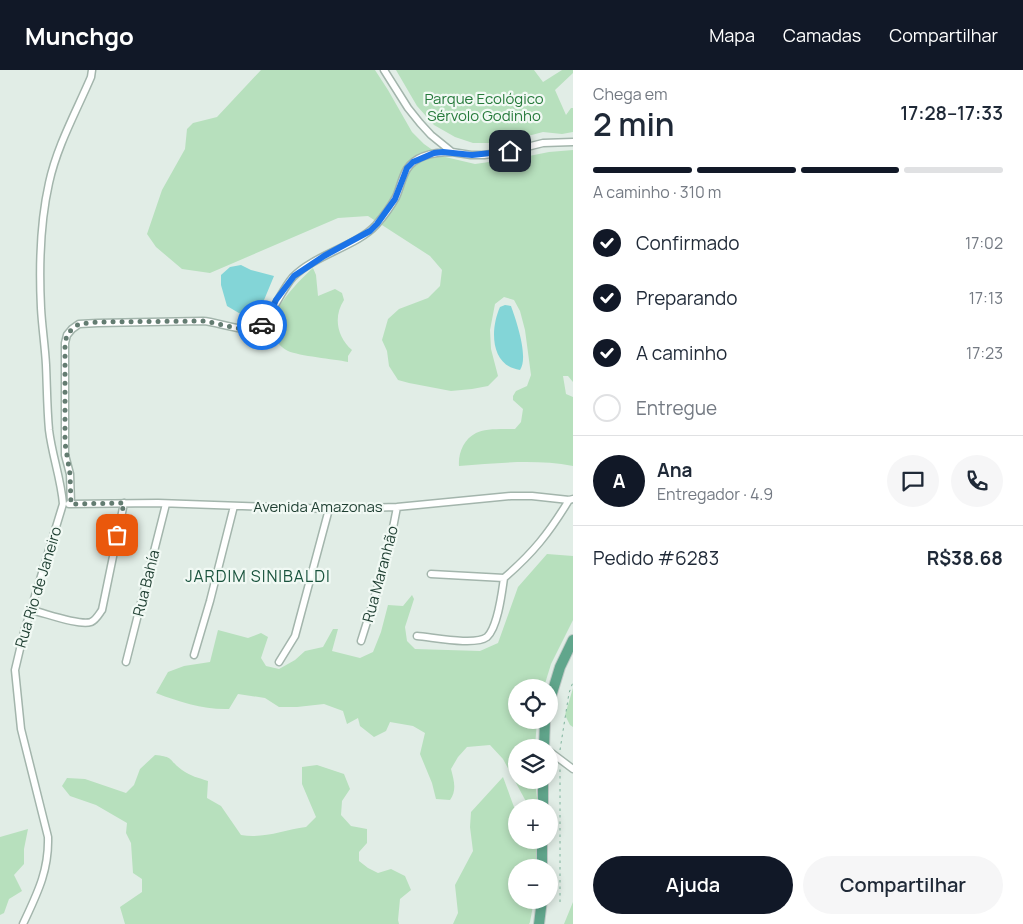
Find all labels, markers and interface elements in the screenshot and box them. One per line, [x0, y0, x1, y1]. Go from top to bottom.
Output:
text: Munchgo [25, 19, 134, 52]
text: Mapa [709, 23, 755, 47]
text: Camadas [783, 23, 861, 47]
text: Compartilhar [889, 23, 998, 47]
text: Chega em [593, 83, 668, 105]
park label: Parque Ecológico Sérvolo Godinho [424, 88, 544, 126]
text: 17:28–17:33 [900, 100, 1003, 126]
text: 2 min [593, 102, 675, 146]
pin [489, 130, 531, 172]
icon: home [496, 137, 524, 165]
text: A caminho · 310 m [593, 181, 721, 203]
icon: check [593, 229, 621, 257]
text: Confirmado [636, 230, 740, 256]
text: 17:02 [965, 232, 1003, 254]
icon: check [593, 284, 621, 312]
text: Preparando [636, 285, 738, 311]
text: 17:13 [969, 287, 1003, 309]
courier [237, 300, 287, 350]
icon: car [248, 311, 276, 339]
icon: check [593, 339, 621, 367]
text: A caminho [636, 340, 727, 366]
text: 17:23 [966, 342, 1003, 364]
text: Entregue [636, 395, 717, 421]
button: chat [887, 455, 939, 507]
button: phone [951, 455, 1003, 507]
text: Ana [657, 457, 693, 483]
text: A [613, 468, 625, 494]
text: Entregador · 4.9 [657, 483, 773, 505]
street label: Avenida Amazonas [253, 496, 383, 517]
pin [96, 514, 138, 556]
icon: bag [103, 521, 131, 549]
street label: Rua Maranhão [357, 523, 403, 625]
street label: Rua Rio de Janeiro [10, 524, 66, 650]
text: Pedido #6283 [593, 545, 719, 571]
text: R$38.68 [927, 545, 1003, 571]
street label: Rua Bahía [128, 547, 164, 619]
district label: JARDIM SINIBALDI [185, 565, 331, 587]
map controls [508, 679, 558, 909]
button: locate [508, 679, 558, 729]
button: layers [508, 739, 558, 789]
button: + [508, 799, 558, 849]
button: Ajuda [593, 856, 793, 914]
button: Compartilhar [803, 856, 1003, 914]
button: − [508, 859, 558, 909]

